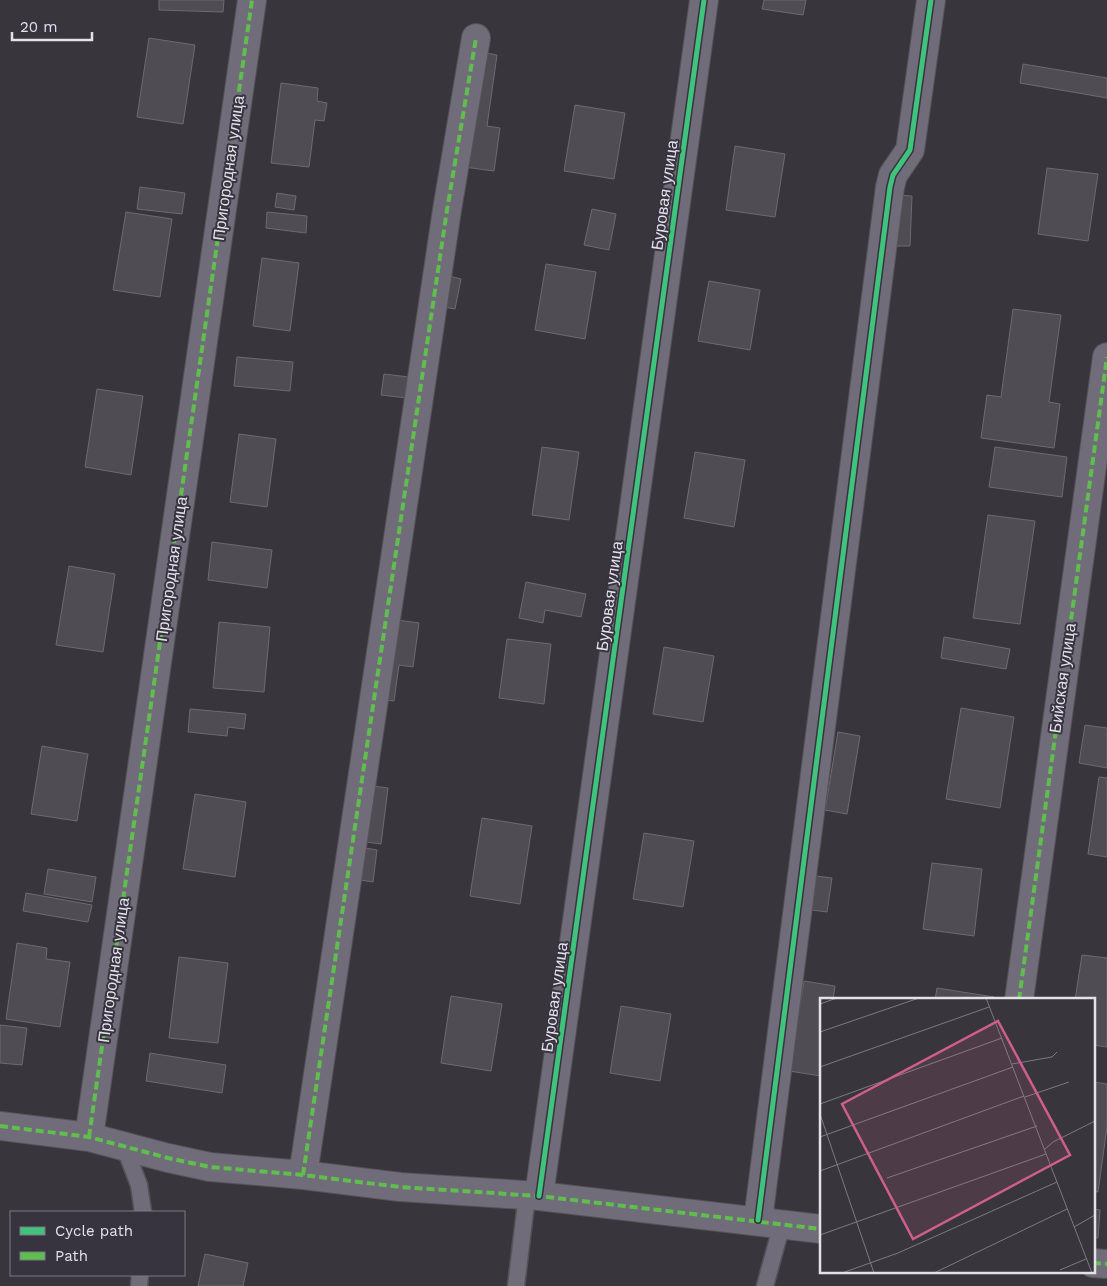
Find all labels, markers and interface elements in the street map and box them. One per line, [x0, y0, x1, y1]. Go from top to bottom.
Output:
scale bar [12, 10, 92, 42]
text: 20 m [20, 18, 58, 36]
street label: Пригородная улица [209, 94, 248, 242]
street label: Буровая улица [647, 139, 682, 251]
street label: Пригородная улица [152, 495, 191, 643]
street label: Буровая улица [592, 540, 627, 652]
street label: Бийская улица [1045, 622, 1080, 734]
street label: Пригородная улица [94, 896, 133, 1044]
street label: Буровая улица [537, 941, 572, 1053]
inset map [820, 998, 1094, 1274]
legend [10, 1211, 185, 1276]
text: Cycle path [55, 1222, 133, 1240]
text: Path [55, 1247, 88, 1265]

